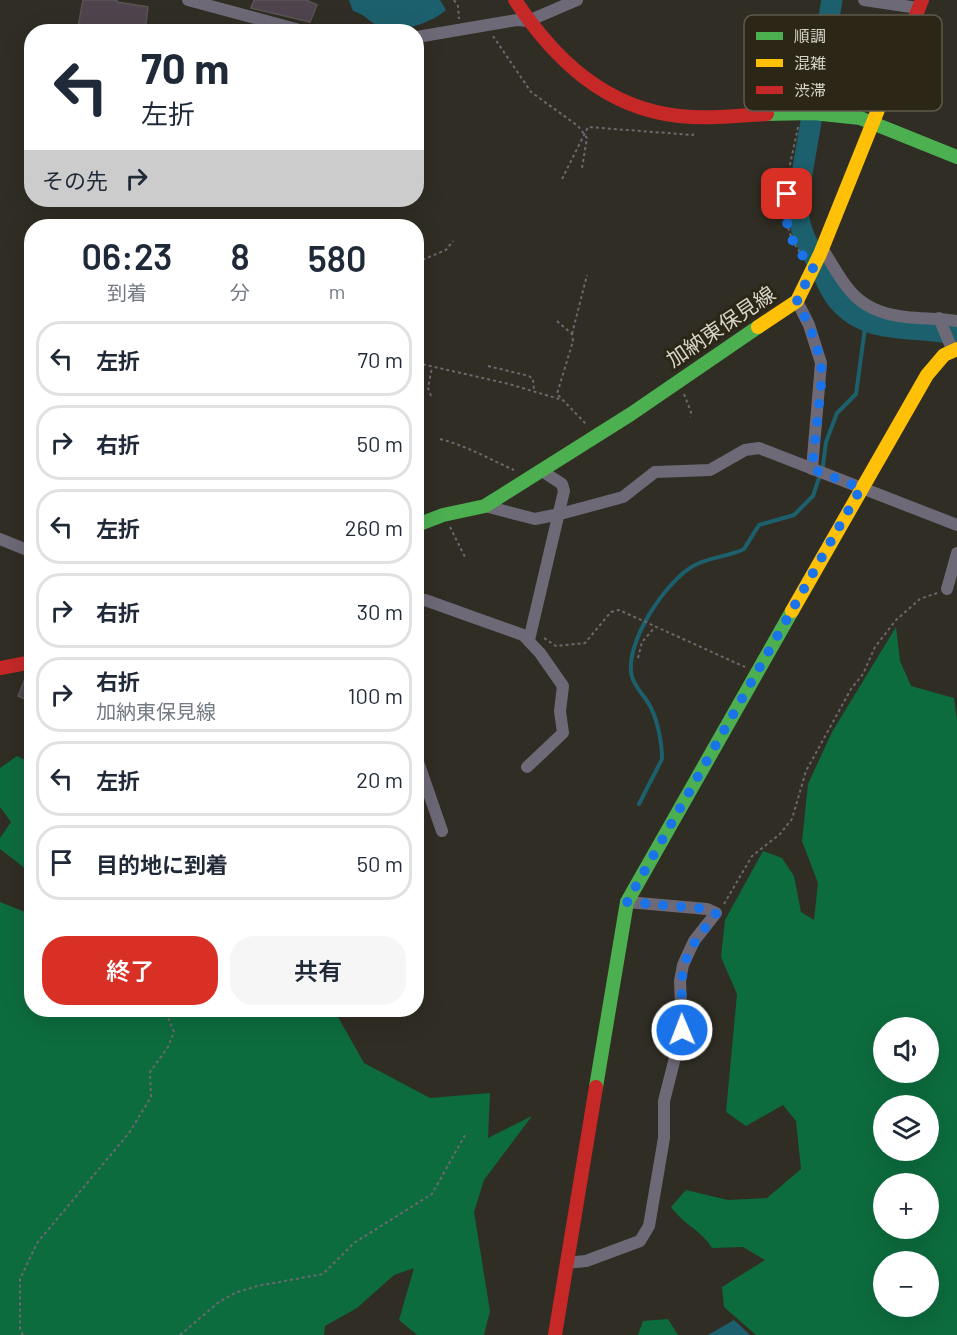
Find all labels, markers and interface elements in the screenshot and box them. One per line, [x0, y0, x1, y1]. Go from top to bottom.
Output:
legend [744, 15, 942, 111]
text: 順調 [794, 26, 826, 45]
text: 70 m [141, 42, 229, 92]
icon: left [42, 48, 120, 126]
text: 混雑 [794, 53, 826, 72]
text: 渋滞 [794, 80, 826, 99]
text: 左折 [141, 97, 195, 129]
icon: right [120, 162, 153, 195]
text: その先 [42, 167, 108, 193]
pin [761, 168, 812, 219]
icon: arrive [770, 177, 803, 210]
text: 06:23 [82, 234, 172, 277]
text: 8 [230, 234, 250, 277]
text: 580 [308, 236, 366, 279]
text: m [329, 279, 345, 303]
text: 到着 [107, 280, 147, 304]
text: 分 [230, 280, 250, 304]
street label: 加納東保見線 [661, 280, 779, 371]
icon: left [45, 342, 78, 375]
text: 70 m [358, 346, 403, 372]
text: 左折 [96, 347, 140, 373]
icon: right [45, 426, 78, 459]
text: 50 m [357, 430, 403, 456]
text: 右折 [96, 431, 140, 457]
icon: left [45, 510, 78, 543]
text: 260 m [345, 514, 403, 540]
text: 左折 [96, 515, 140, 541]
icon: right [45, 594, 78, 627]
text: 30 m [357, 598, 403, 624]
text: 右折 [96, 599, 140, 625]
text: 右折 [96, 668, 140, 694]
icon: right [45, 678, 78, 711]
text: 100 m [348, 682, 403, 708]
text: 加納東保見線 [96, 699, 216, 723]
icon: left [45, 762, 78, 795]
text: 20 m [356, 766, 403, 792]
text: 左折 [96, 767, 140, 793]
icon: arrive [45, 846, 78, 879]
text: 50 m [357, 850, 403, 876]
text: 目的地に到着 [96, 851, 228, 877]
button: 終了 [42, 936, 218, 1005]
button: 共有 [230, 936, 406, 1005]
position arrow [650, 998, 714, 1062]
map controls [873, 1017, 939, 1317]
button: sound [873, 1017, 939, 1083]
button: layers [873, 1095, 939, 1161]
button: + [873, 1173, 939, 1239]
button: − [873, 1251, 939, 1317]

